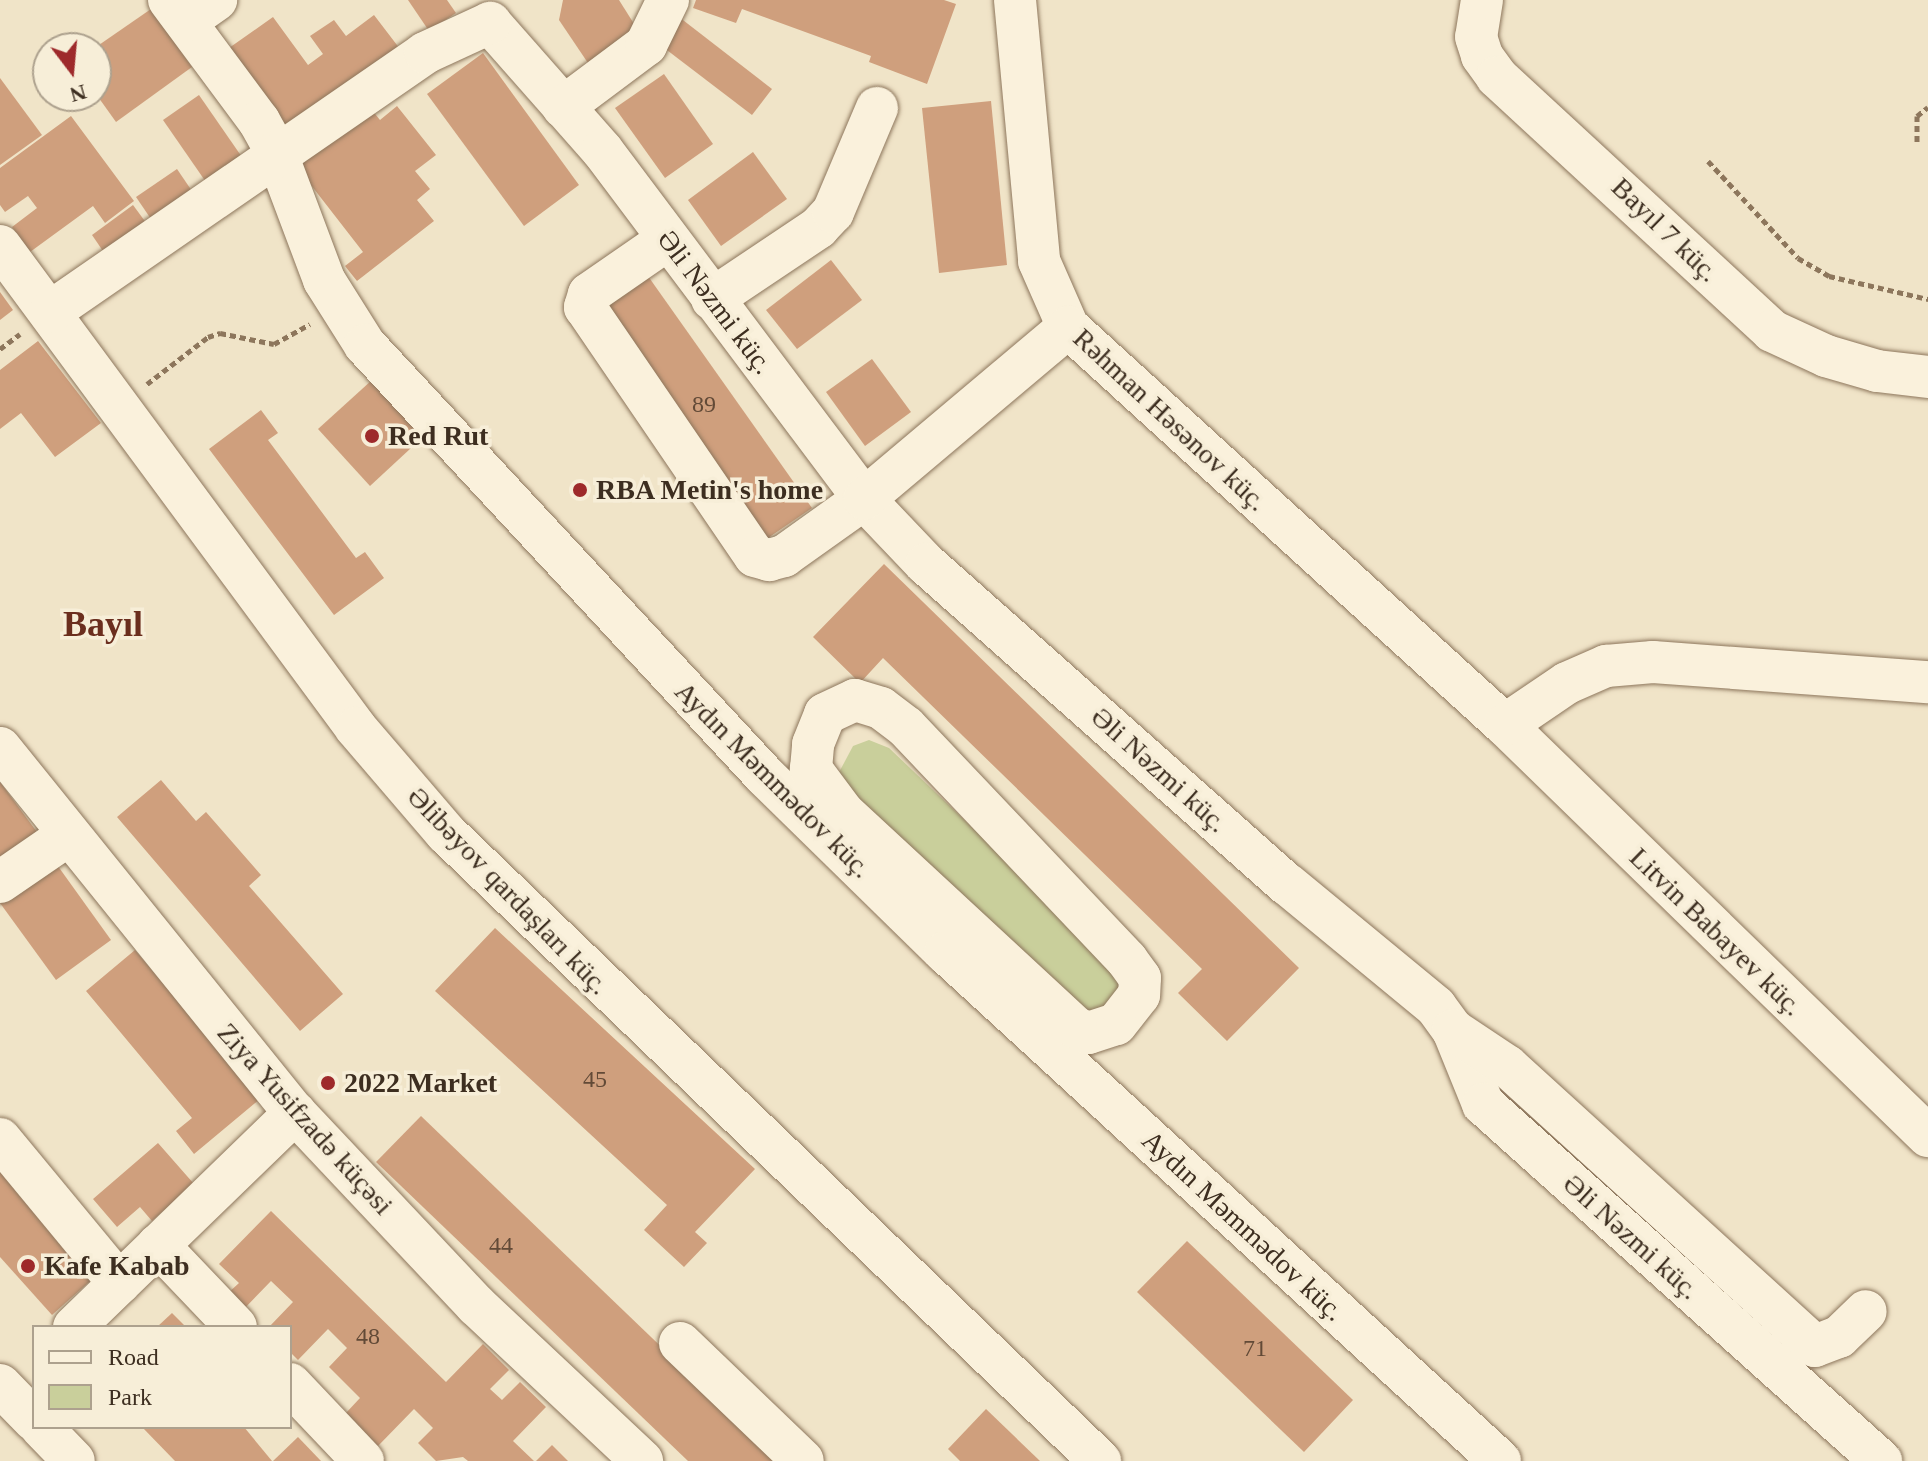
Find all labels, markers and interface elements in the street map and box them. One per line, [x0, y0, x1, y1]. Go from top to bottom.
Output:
north arrow [32, 32, 112, 112]
text: N [67, 79, 89, 108]
street label: Bayıl 7 küç. [1604, 171, 1726, 289]
street label: Əli Nəzmi küç. [650, 223, 780, 381]
street label: Rəhman Həsənov küç. [1066, 322, 1274, 518]
house number: 89 [692, 391, 716, 419]
place label: Red Rut [388, 419, 488, 453]
marker: Red Rut [363, 427, 381, 445]
place label: RBA Metin's home [596, 473, 825, 507]
marker: RBA Metin's home [571, 481, 589, 499]
district label: Bayıl [63, 603, 143, 647]
street label: Aydın Məmmədov küç. [668, 675, 878, 885]
street label: Əli Nəzmi küç. [1084, 700, 1234, 840]
street label: Əlibəyov qardaşları küç. [400, 780, 616, 1002]
street label: Litvin Babayev küç. [1622, 841, 1810, 1023]
street label: Ziya Yusifzadə küçəsi [210, 1016, 400, 1222]
place label: 2022 Market [344, 1066, 497, 1100]
house number: 45 [583, 1066, 607, 1094]
marker: 2022 Market [319, 1074, 337, 1092]
street label: Aydın Məmmədov küç. [1135, 1124, 1351, 1328]
street label: Əli Nəzmi küç. [1556, 1167, 1706, 1307]
house number: 44 [489, 1232, 513, 1260]
place label: Kafe Kabab [44, 1249, 189, 1283]
marker: Kafe Kabab [19, 1257, 37, 1275]
house number: 48 [356, 1323, 380, 1351]
legend [32, 1325, 292, 1429]
house number: 71 [1243, 1335, 1267, 1363]
text: Road [108, 1344, 159, 1370]
text: Park [108, 1384, 152, 1410]

